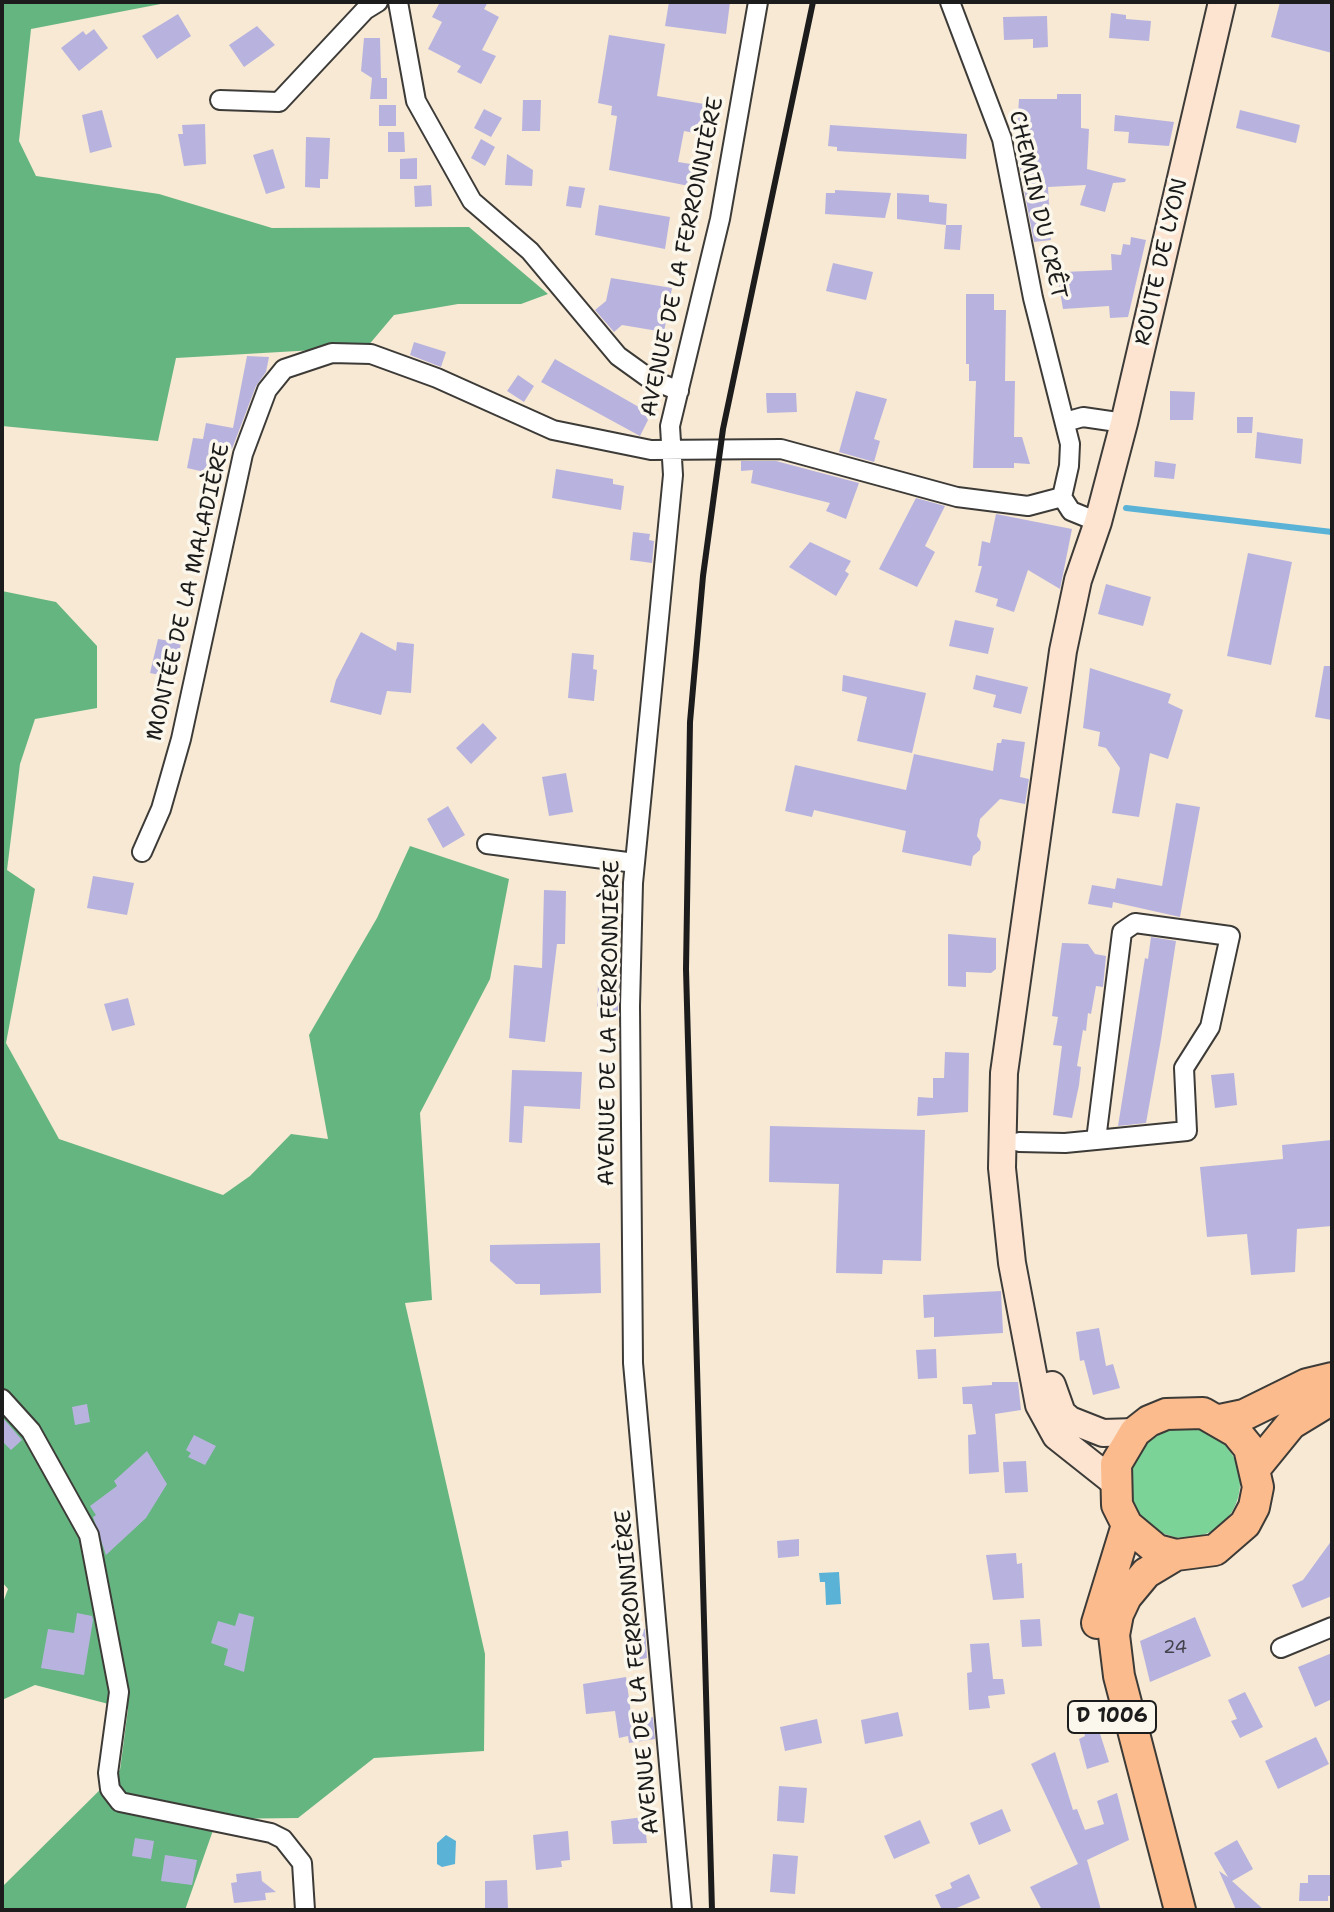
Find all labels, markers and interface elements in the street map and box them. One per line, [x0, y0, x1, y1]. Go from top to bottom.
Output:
street label: AVENUE DE LA FERRONNIÈRE [636, 95, 730, 419]
street label: CHEMIN DU CRÊT [1002, 108, 1072, 302]
street label: ROUTE DE LYON [1130, 176, 1194, 348]
street label: MONTÉE DE LA MALADIÈRE [142, 441, 236, 743]
street label: AVENUE DE LA FERRONNIÈRE [594, 860, 626, 1186]
street label: AVENUE DE LA FERRONNIÈRE [611, 1508, 665, 1836]
house number: 24 [1163, 1637, 1187, 1659]
road number: D 1006 [1068, 1701, 1156, 1733]

